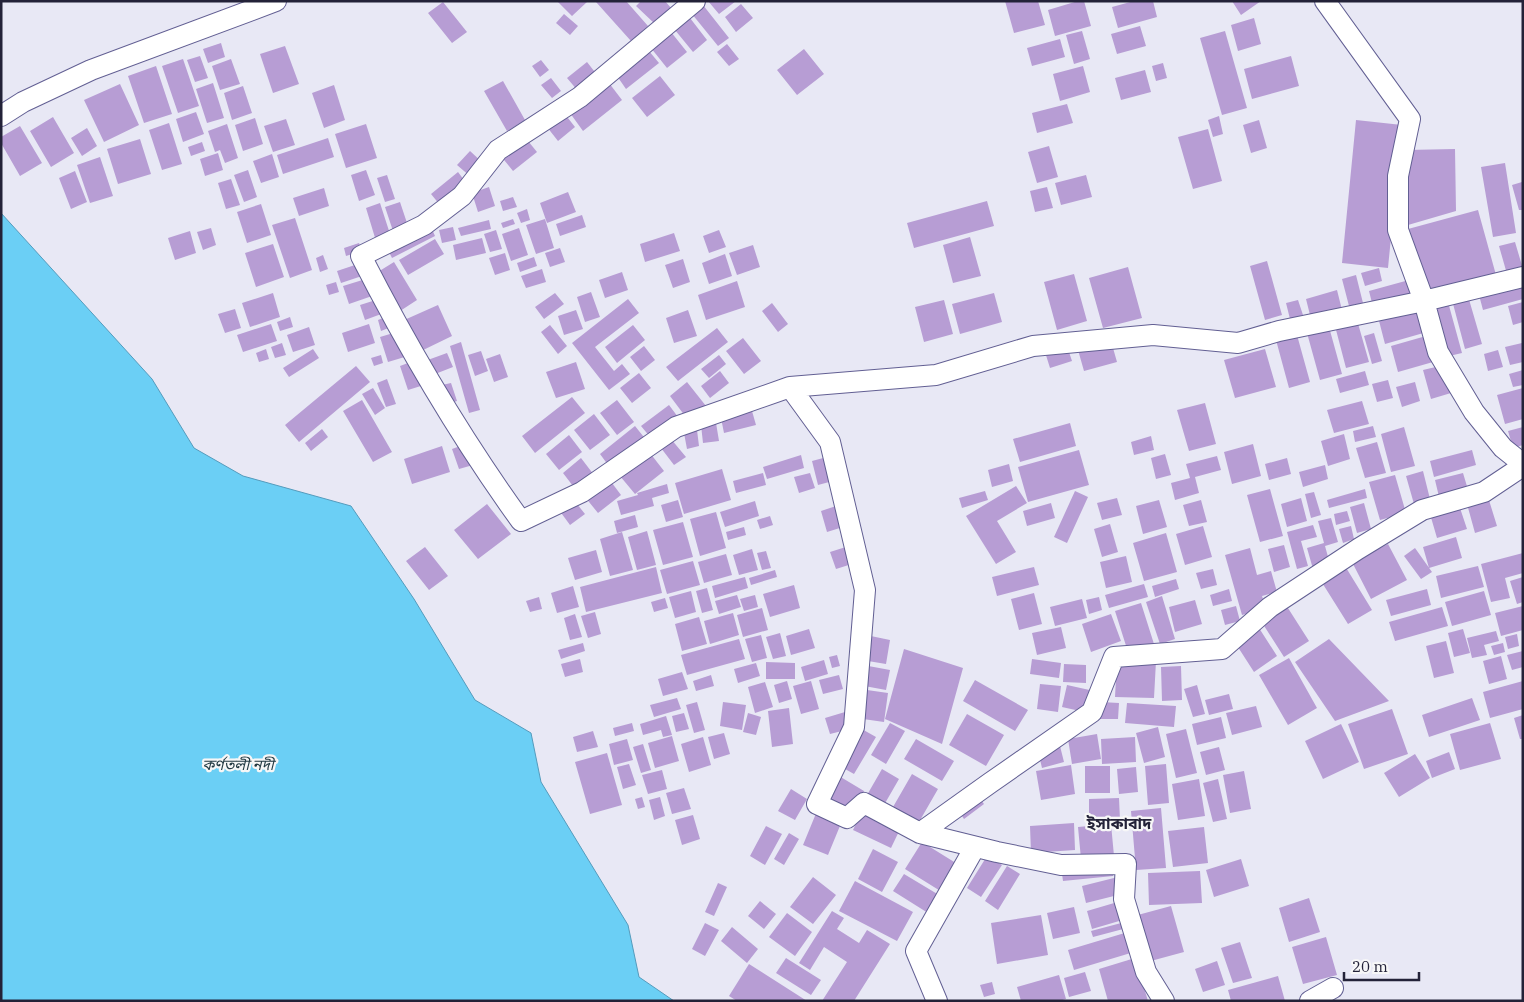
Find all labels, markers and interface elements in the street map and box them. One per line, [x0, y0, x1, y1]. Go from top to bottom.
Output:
water label: কর্ণতলী নদী [202, 755, 277, 774]
district label: ইসাকাবাদ [1086, 813, 1152, 833]
scale bar [1344, 950, 1419, 982]
text: 20 m [1352, 957, 1388, 976]

